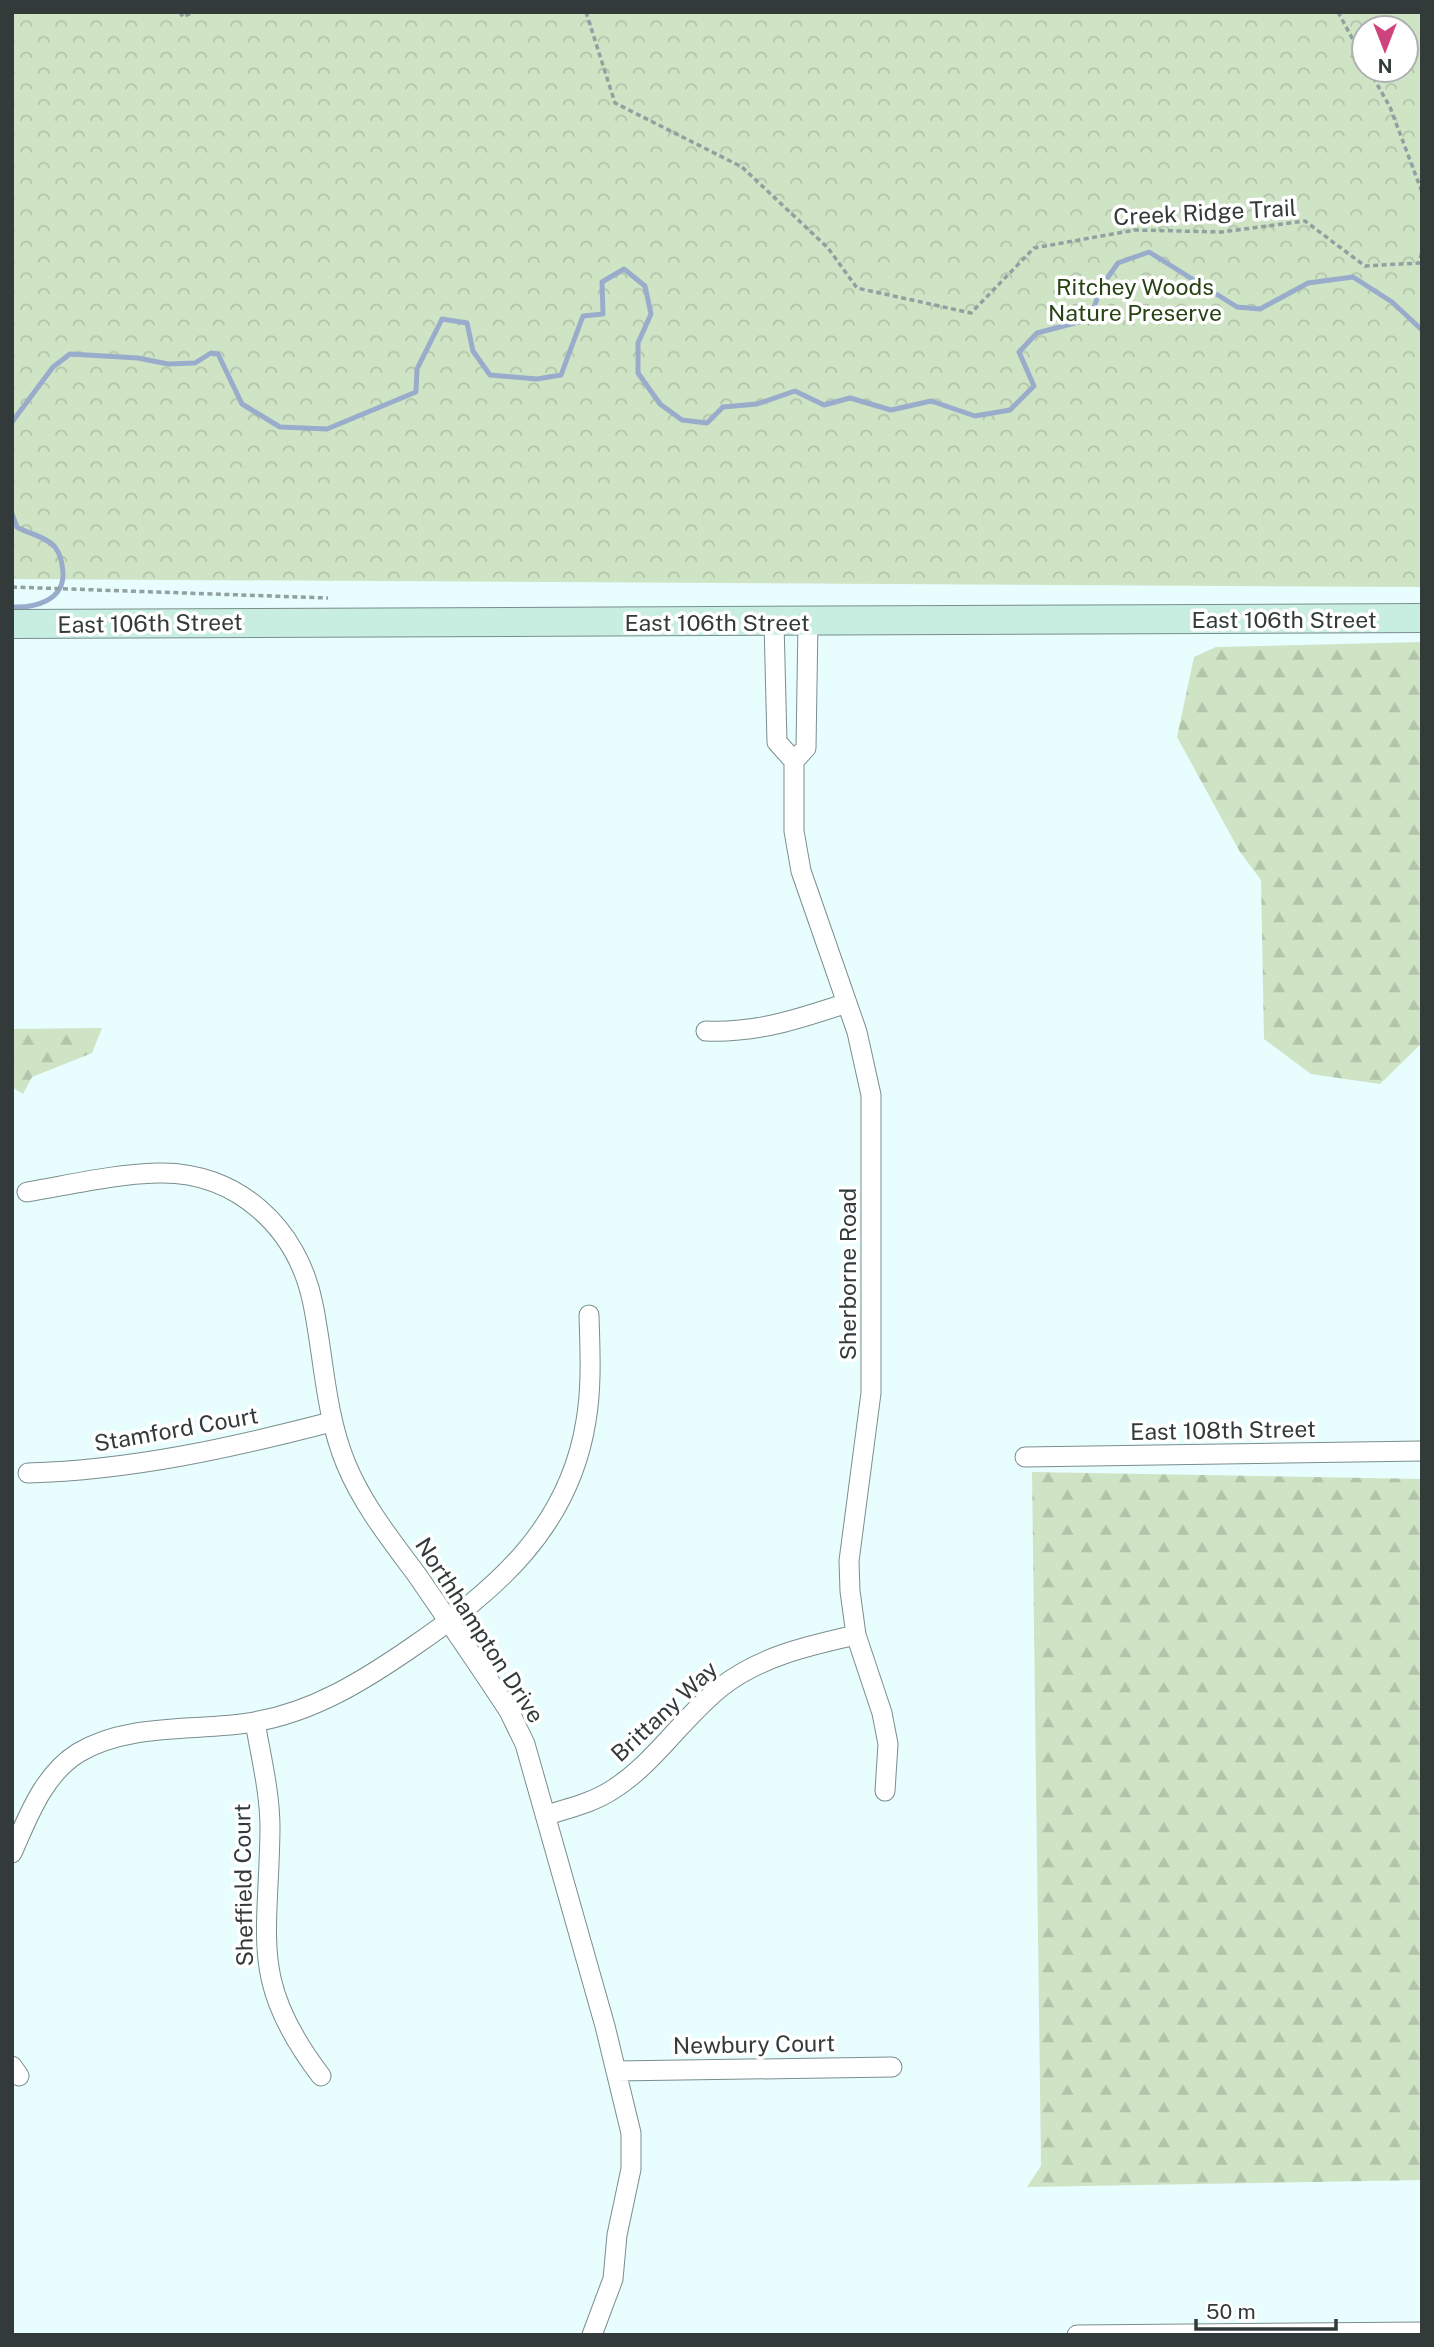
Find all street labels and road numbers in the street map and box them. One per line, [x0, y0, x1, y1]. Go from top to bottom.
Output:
street label: Creek Ridge Trail [1113, 194, 1297, 230]
street label: East 106th Street [1191, 606, 1377, 633]
street label: East 106th Street [57, 608, 243, 638]
street label: East 106th Street [624, 609, 810, 636]
street label: Sherborne Road [834, 1188, 861, 1360]
street label: Stamford Court [92, 1401, 260, 1457]
street label: East 108th Street [1130, 1415, 1316, 1445]
street label: Northhampton Drive [410, 1532, 550, 1728]
street label: Brittany Way [605, 1655, 723, 1767]
street label: Sheffield Court [228, 1803, 258, 1967]
street label: Newbury Court [673, 2029, 835, 2059]

